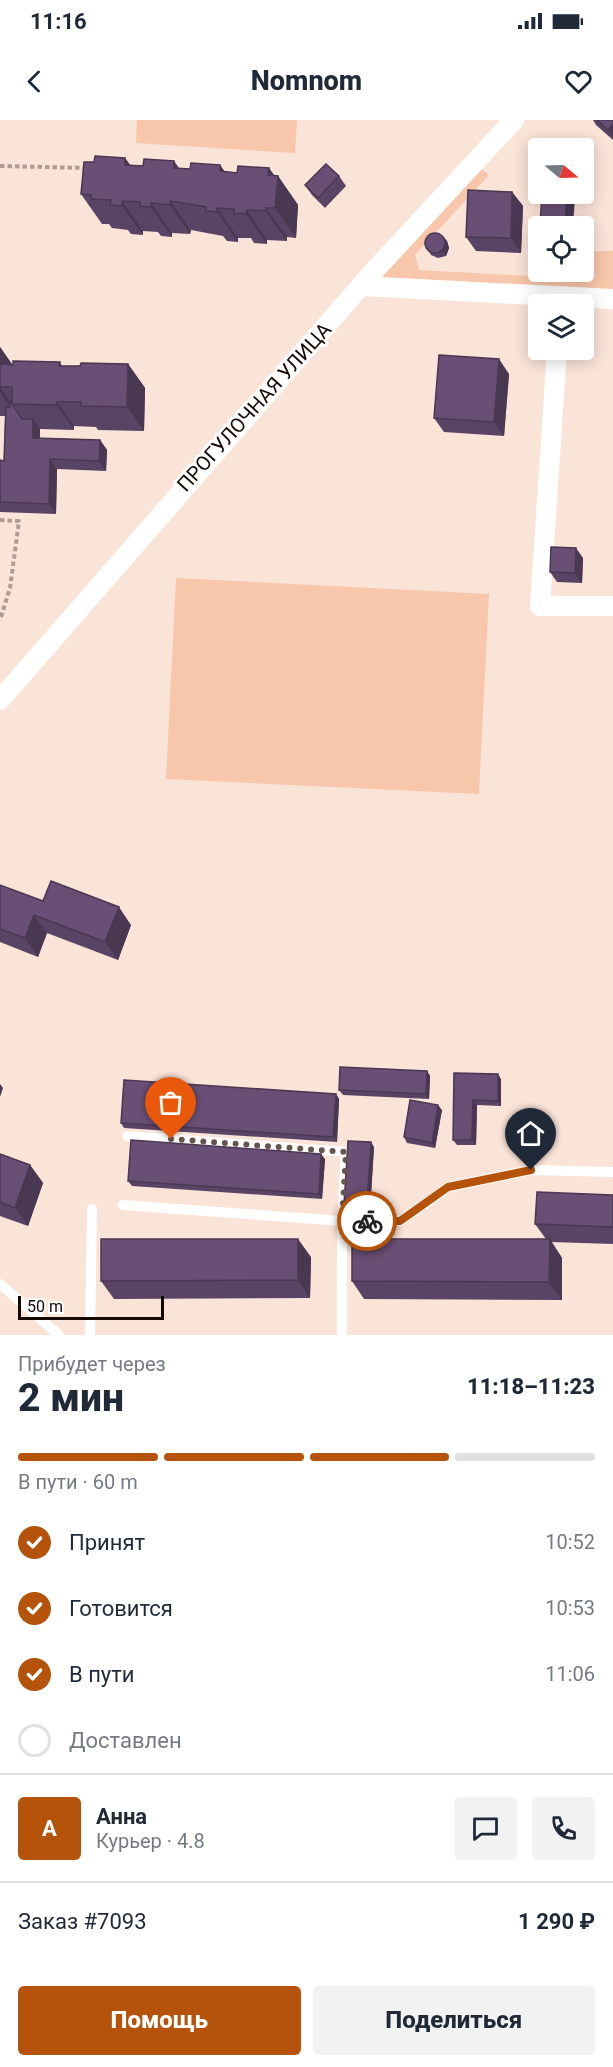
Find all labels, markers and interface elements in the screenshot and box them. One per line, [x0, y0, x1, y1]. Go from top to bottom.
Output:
text: 11:16 [30, 9, 87, 34]
icon: back [18, 65, 51, 98]
text: Nomnom [251, 65, 362, 97]
icon: heart [562, 65, 595, 98]
north arrow [528, 138, 594, 204]
map controls [528, 138, 594, 360]
button: locate [528, 216, 594, 282]
button: layers [528, 294, 594, 360]
street label: ПРОГУЛОЧНАЯ УЛИЦА [172, 318, 336, 496]
pin [145, 1077, 196, 1139]
icon: bag [154, 1086, 187, 1119]
pin [505, 1108, 556, 1170]
icon: home [514, 1117, 547, 1150]
courier [337, 1191, 397, 1251]
icon: bike [351, 1205, 384, 1238]
scale bar [18, 1293, 164, 1320]
text: 50 m [27, 1297, 63, 1316]
text: Прибудет через [18, 1352, 166, 1376]
text: 11:18–11:23 [467, 1374, 595, 1399]
text: 2 мин [18, 1375, 124, 1421]
text: В пути · 60 m [18, 1470, 138, 1494]
icon: check [18, 1526, 51, 1559]
text: Принят [69, 1530, 145, 1555]
text: 10:52 [545, 1530, 595, 1554]
icon: check [18, 1592, 51, 1625]
text: Готовится [69, 1596, 173, 1621]
text: 10:53 [545, 1596, 595, 1620]
icon: check [18, 1658, 51, 1691]
text: В пути [69, 1662, 135, 1687]
text: 11:06 [545, 1662, 595, 1686]
text: Доставлен [69, 1728, 182, 1753]
button: chat [454, 1797, 517, 1860]
button: phone [532, 1797, 595, 1860]
text: Анна [96, 1804, 147, 1829]
text: А [42, 1816, 57, 1841]
text: Курьер · 4.8 [96, 1829, 205, 1853]
text: Заказ #7093 [18, 1909, 147, 1934]
text: 1 290 ₽ [518, 1909, 595, 1934]
button: Помощь [18, 1986, 301, 2055]
button: Поделиться [313, 1986, 595, 2055]

